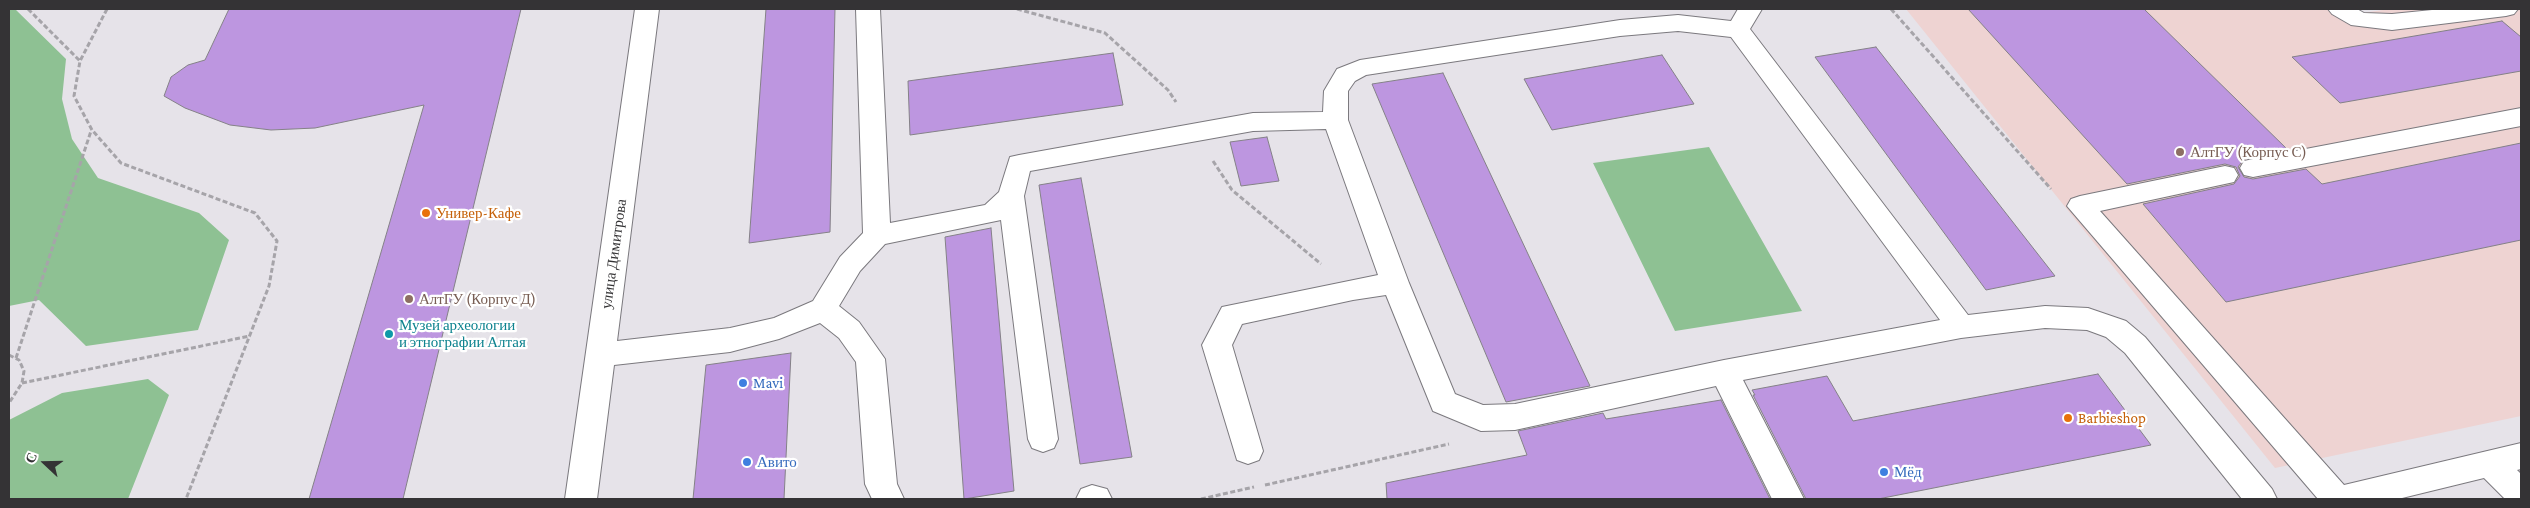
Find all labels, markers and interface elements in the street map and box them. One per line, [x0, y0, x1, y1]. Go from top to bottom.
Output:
place label: АлтГУ (Корпус С) [2190, 143, 2307, 161]
marker: АлтГУ (Корпус С) [2174, 146, 2186, 158]
street label: улица Димитрова [597, 198, 631, 310]
place label: Универ-Кафе [436, 204, 521, 222]
marker: Универ-Кафе [420, 207, 432, 219]
place label: АлтГУ (Корпус Д) [419, 290, 536, 308]
marker: АлтГУ (Корпус Д) [403, 293, 415, 305]
place label: Музей археологии и этнографии Алтая [399, 316, 526, 351]
marker: Музей археологии и этнографии Алтая [383, 328, 395, 340]
place label: Mavi [753, 374, 783, 392]
marker: Mavi [737, 377, 749, 389]
place label: Barbieshop [2078, 409, 2146, 427]
marker: Barbieshop [2062, 412, 2074, 424]
north arrow [20, 438, 70, 488]
text: С [22, 450, 40, 465]
place label: Авито [757, 453, 797, 471]
marker: Авито [741, 456, 753, 468]
place label: Мёд [1894, 463, 1922, 481]
marker: Мёд [1878, 466, 1890, 478]

